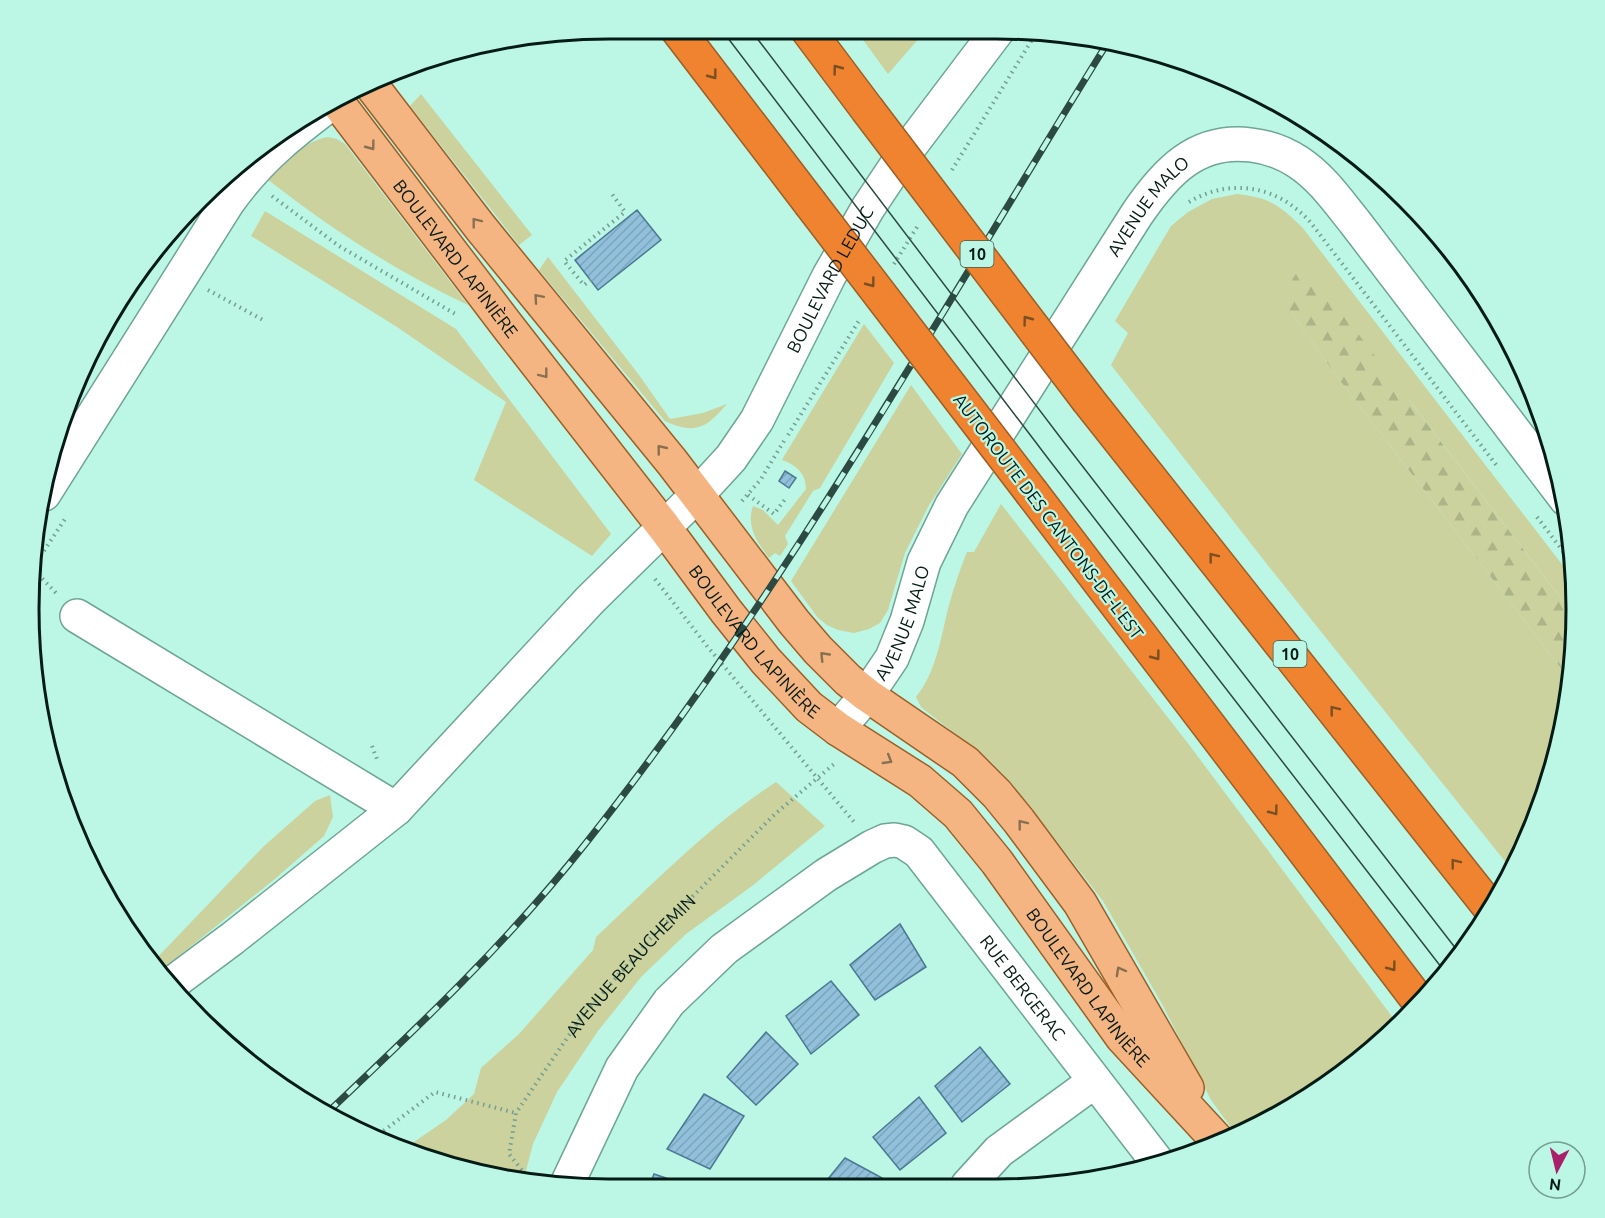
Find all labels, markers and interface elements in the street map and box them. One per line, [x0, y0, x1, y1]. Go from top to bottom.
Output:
one-way arrow [833, 65, 844, 76]
one-way arrow [705, 69, 716, 80]
one-way arrow [364, 140, 375, 151]
street label: AVENUE MALO [1103, 152, 1192, 260]
street label: BOULEVARD LAPINIÈRE [390, 175, 522, 341]
street label: BOULEVARD LEDUC [782, 203, 877, 356]
one-way arrow [472, 217, 483, 228]
road number: 10 [960, 241, 994, 267]
one-way arrow [864, 276, 875, 287]
one-way arrow [534, 294, 545, 304]
one-way arrow [1024, 315, 1035, 326]
one-way arrow [537, 367, 548, 378]
street label: AUTOROUTE DES CANTONS-DE-L'EST [950, 389, 1148, 643]
one-way arrow [658, 444, 669, 455]
one-way arrow [1209, 553, 1220, 564]
street label: BOULEVARD LAPINIÈRE [685, 561, 824, 722]
street label: AVENUE MALO [870, 563, 933, 684]
road number: 10 [1274, 641, 1306, 667]
one-way arrow [1149, 649, 1160, 660]
one-way arrow [820, 653, 831, 664]
one-way arrow [1330, 705, 1341, 716]
one-way arrow [882, 752, 892, 764]
one-way arrow [1267, 805, 1278, 816]
one-way arrow [1018, 820, 1029, 831]
one-way arrow [1451, 858, 1462, 869]
street label: AVENUE BEAUCHEMIN [561, 890, 699, 1040]
street label: BOULEVARD LAPINIÈRE [1023, 904, 1154, 1071]
street label: RUE BERGERAC [977, 931, 1070, 1044]
one-way arrow [1385, 960, 1396, 971]
one-way arrow [1116, 966, 1127, 977]
north arrow [1527, 1140, 1587, 1200]
text: N [1548, 1175, 1562, 1195]

